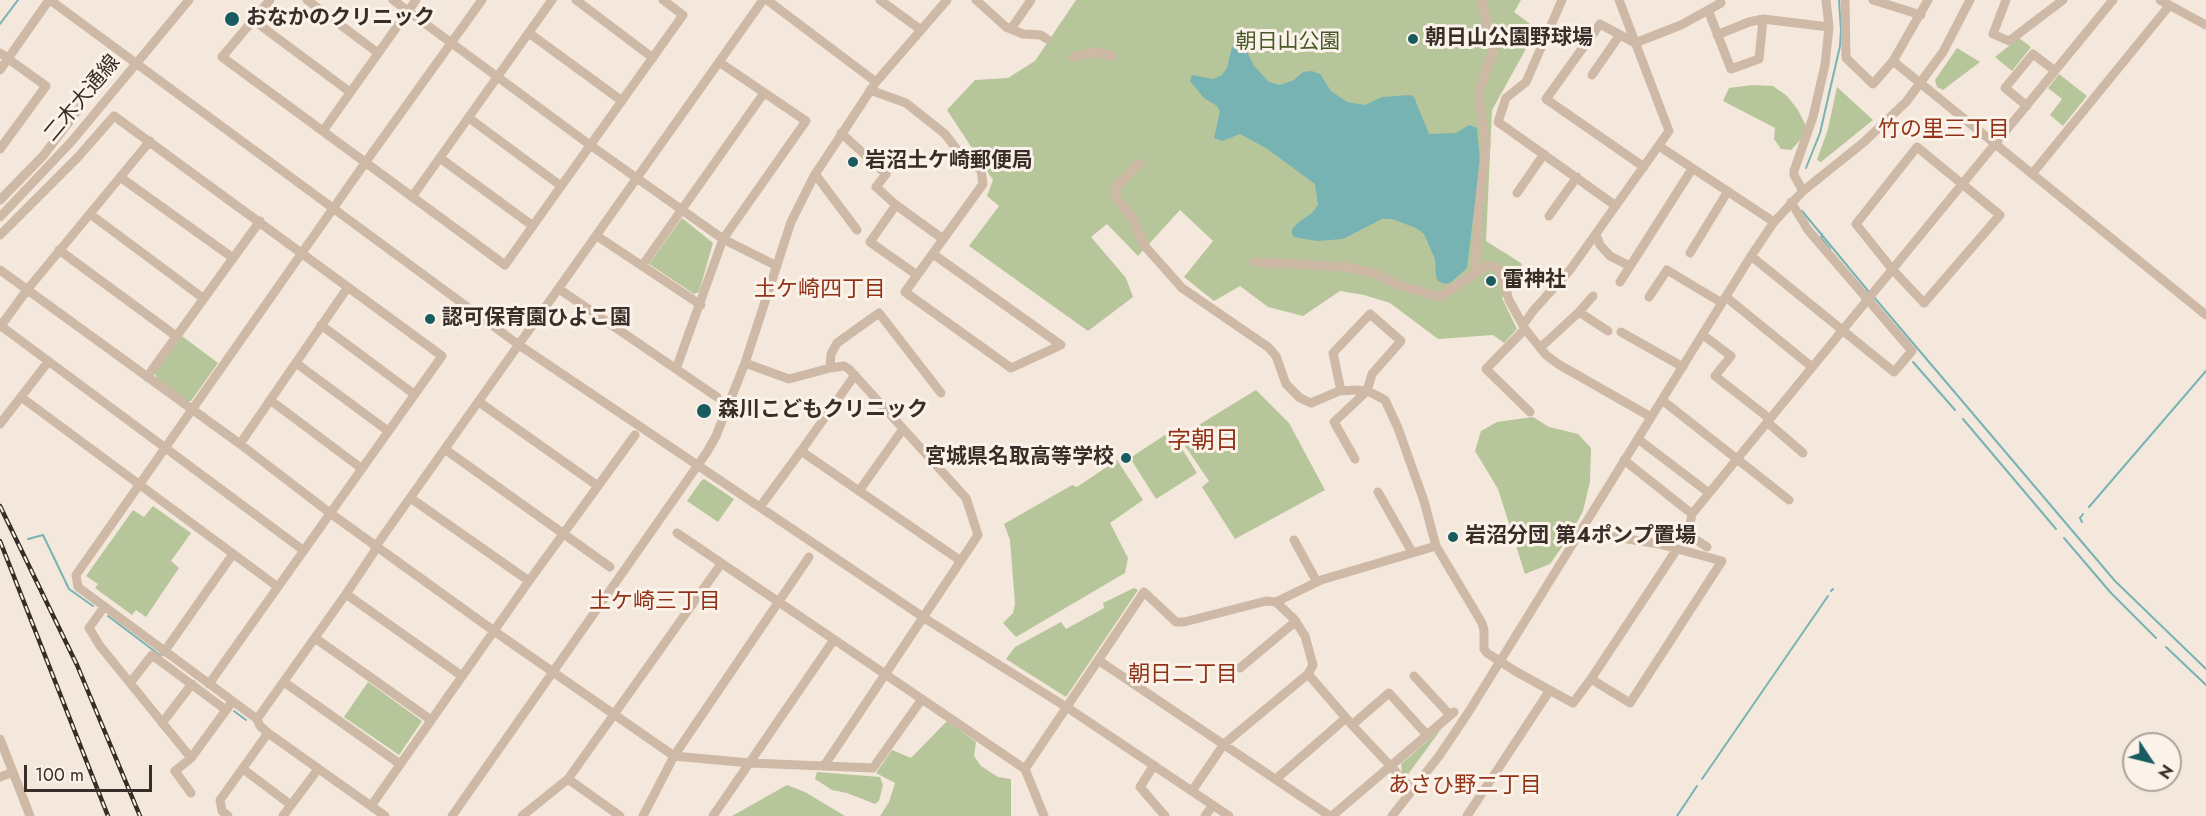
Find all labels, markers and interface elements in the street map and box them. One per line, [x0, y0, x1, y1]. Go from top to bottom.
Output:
place label: おなかのクリニック [246, 6, 435, 32]
marker: おなかのクリニック [223, 10, 241, 28]
place label: 朝日山公園野球場 [1425, 26, 1593, 52]
park label: 朝日山公園 [1236, 30, 1340, 56]
marker: 朝日山公園野球場 [1406, 32, 1420, 46]
street label: 二木大通線 [40, 51, 126, 147]
district label: 竹の里三丁目 [1878, 118, 2010, 144]
place label: 岩沼土ケ崎郵便局 [865, 149, 1033, 175]
marker: 岩沼土ケ崎郵便局 [846, 155, 860, 169]
place label: 雷神社 [1503, 268, 1566, 294]
marker: 雷神社 [1484, 274, 1498, 288]
district label: 土ケ崎四丁目 [754, 278, 886, 304]
place label: 認可保育園ひよこ園 [442, 306, 631, 332]
marker: 認可保育園ひよこ園 [423, 312, 437, 326]
place label: 森川こどもクリニック [718, 398, 928, 424]
marker: 森川こどもクリニック [695, 402, 713, 420]
district label: 字朝日 [1167, 428, 1239, 456]
place label: 宮城県名取高等学校 [925, 445, 1114, 471]
marker: 宮城県名取高等学校 [1119, 451, 1133, 465]
place label: 岩沼分団 第4ポンプ置場 [1465, 524, 1696, 550]
marker: 岩沼分団 第4ポンプ置場 [1446, 530, 1460, 544]
district label: 土ケ崎三丁目 [589, 590, 721, 616]
district label: 朝日二丁目 [1128, 663, 1238, 689]
north arrow [2122, 732, 2182, 792]
scale bar [27, 753, 154, 791]
text: N [2152, 760, 2179, 783]
text: 100 m [35, 762, 84, 788]
district label: あさひ野二丁目 [1388, 774, 1542, 800]

